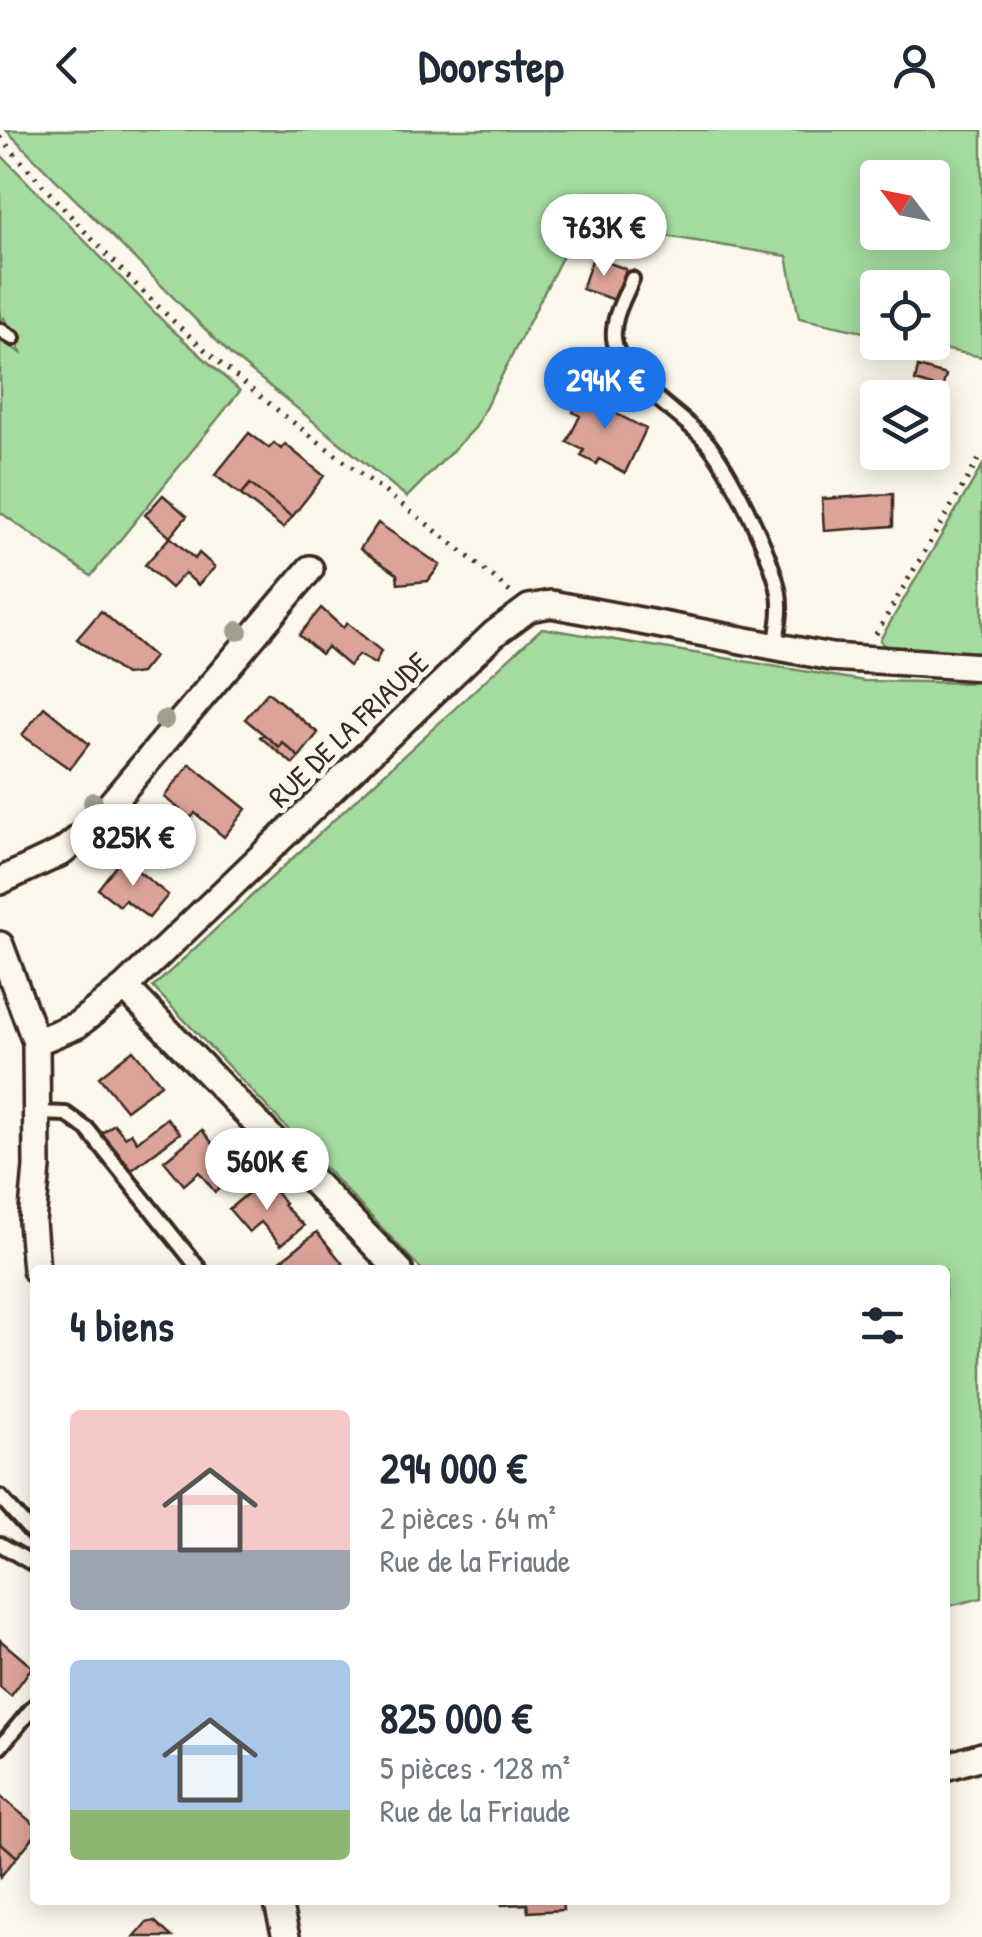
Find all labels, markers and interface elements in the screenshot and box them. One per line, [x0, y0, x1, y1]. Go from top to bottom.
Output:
text: Doorstep [419, 35, 563, 96]
icon: back [40, 38, 95, 93]
icon: person [887, 38, 942, 93]
north arrow [860, 160, 950, 250]
map controls [860, 160, 950, 470]
pin: 763K € [523, 194, 685, 279]
text: 763K € [563, 205, 645, 248]
button: locate [860, 270, 950, 360]
pin: 294K € [524, 347, 686, 432]
text: 294K € [566, 358, 644, 401]
button: layers [860, 380, 950, 470]
street label: RUE DE LA FRIAUDE [259, 642, 437, 816]
pin: 825K € [52, 804, 214, 889]
text: 825K € [92, 815, 174, 858]
pin: 560K € [186, 1128, 348, 1213]
text: 560K € [227, 1139, 307, 1182]
text: 4 biens [70, 1297, 174, 1354]
icon: filters [855, 1298, 910, 1353]
text: 294 000 € [380, 1439, 527, 1496]
icon: home [150, 1450, 270, 1570]
text: 2 pièces · 64 m² [380, 1496, 556, 1539]
text: Rue de la Friaude [380, 1539, 570, 1582]
text: 825 000 € [380, 1689, 532, 1746]
icon: home [150, 1700, 270, 1820]
text: 5 pièces · 128 m² [380, 1746, 570, 1789]
text: Rue de la Friaude [380, 1789, 570, 1832]

